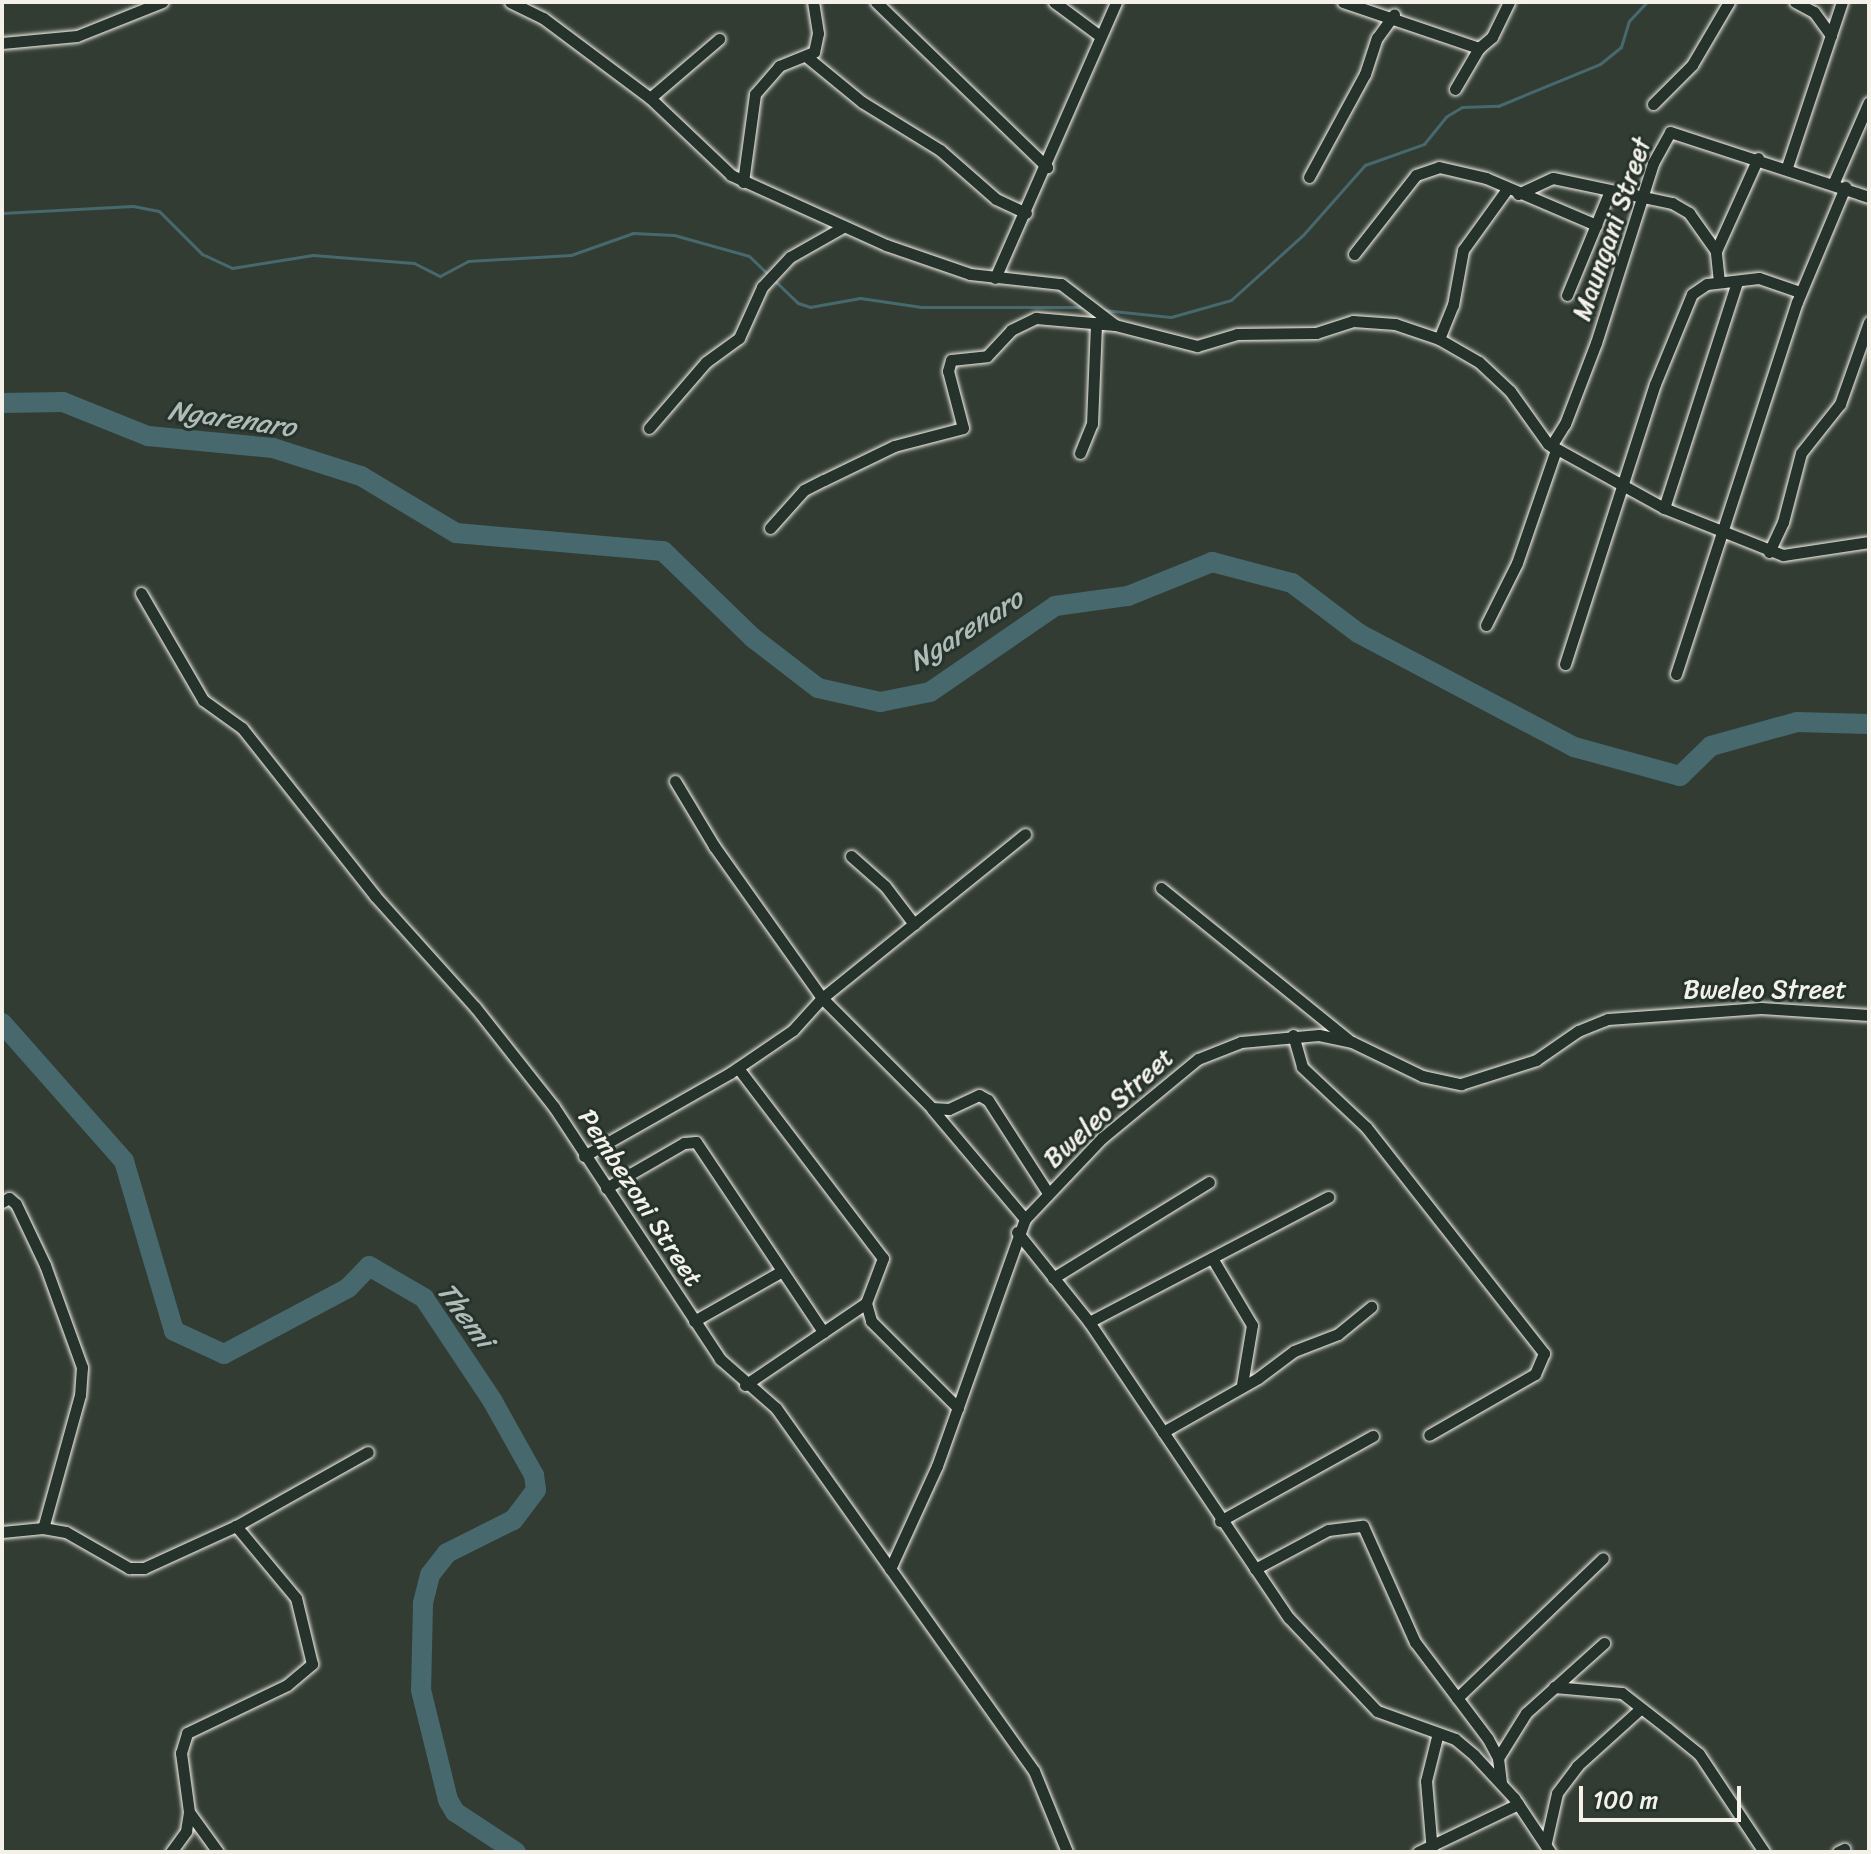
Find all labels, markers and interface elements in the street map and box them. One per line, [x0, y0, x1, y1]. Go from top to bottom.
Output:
street label: Maungani Street [1566, 133, 1658, 325]
water label: Ngarenaro [166, 393, 298, 445]
water label: Ngarenaro [903, 582, 1029, 678]
street label: Bweleo Street [1683, 974, 1847, 1006]
street label: Bweleo Street [1038, 1042, 1180, 1174]
street label: Pembezoni Street [571, 1104, 709, 1292]
water label: Themi [429, 1275, 501, 1355]
scale bar [1583, 1770, 1745, 1820]
text: 100 m [1593, 1779, 1658, 1821]

